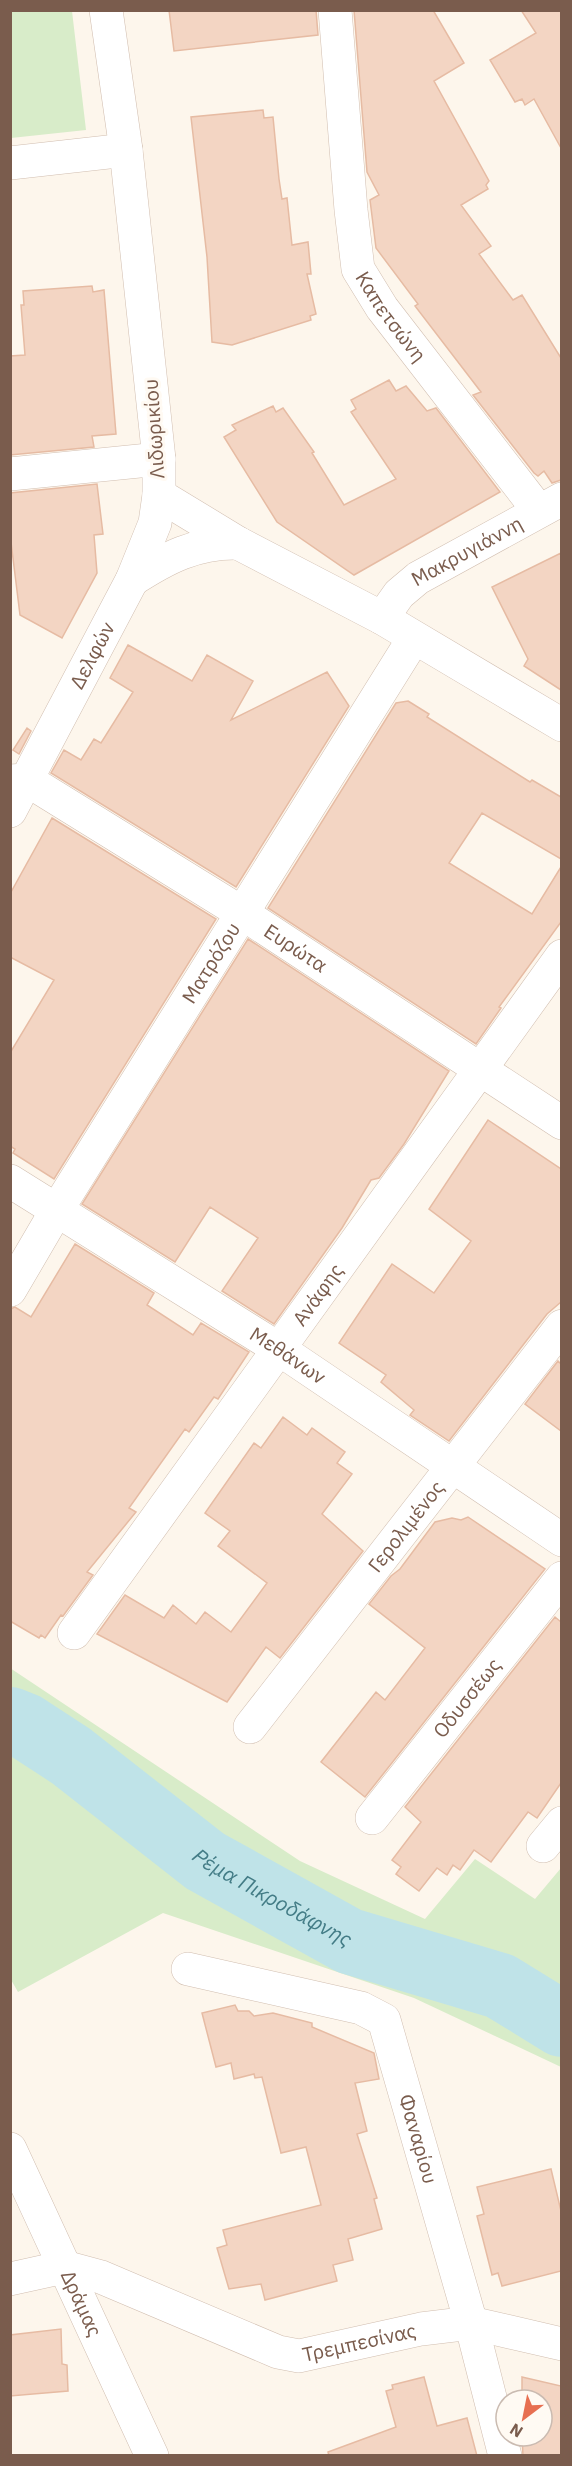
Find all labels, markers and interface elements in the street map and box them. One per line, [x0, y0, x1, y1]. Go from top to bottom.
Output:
street label: Καπετσώνη [350, 266, 433, 367]
street label: Λιδωρικίου [137, 378, 170, 480]
street label: Μακρυγιάννη [406, 509, 527, 592]
street label: Δελφών [63, 617, 121, 693]
street label: Ματρόζου [175, 917, 246, 1008]
street label: Ευρώτα [259, 917, 333, 979]
street label: Ανάφης [286, 1258, 349, 1331]
street label: Μεθάνων [245, 1320, 331, 1390]
street label: Γερολιμένος [361, 1475, 450, 1578]
street label: Οδυσσέως [427, 1652, 507, 1743]
water label: Ρέμα Πικροδάφνης [187, 1841, 357, 1953]
street label: Φαναρίου [393, 2091, 444, 2187]
street label: Δράμας [55, 2265, 109, 2341]
street label: Τρεμπεσίνας [300, 2316, 419, 2368]
north arrow [494, 2388, 554, 2448]
text: N [506, 2419, 526, 2442]

